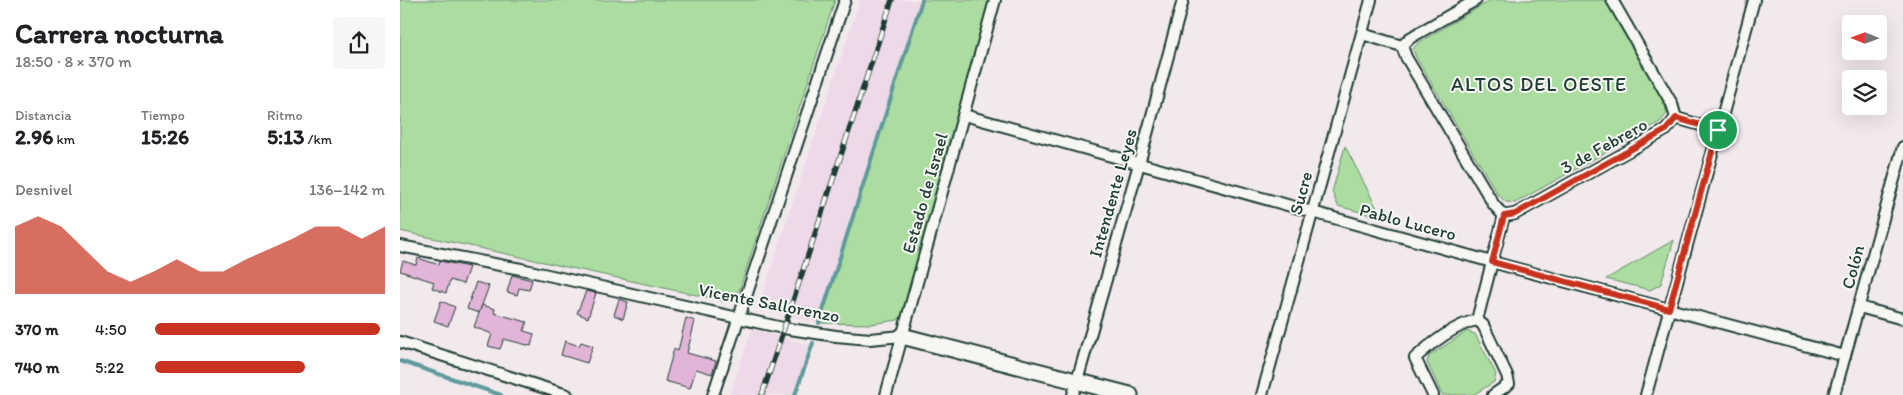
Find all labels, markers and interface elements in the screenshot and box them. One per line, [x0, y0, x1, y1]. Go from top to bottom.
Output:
north arrow [1842, 15, 1888, 60]
map controls [1842, 15, 1887, 115]
text: Carrera nocturna [15, 16, 224, 50]
button: share [333, 17, 385, 69]
text: 18:50 · 8 × 370 m [15, 52, 132, 71]
button: layers [1842, 70, 1887, 115]
district label: ALTOS DEL OESTE [1451, 72, 1627, 96]
text: Distancia [15, 107, 72, 124]
text: Tiempo [141, 107, 185, 124]
text: Ritmo [267, 107, 303, 124]
pin [1697, 109, 1739, 151]
street label: 3 de Febrero [1557, 113, 1651, 179]
icon: arrive [1704, 116, 1732, 144]
text: 2.96 [15, 124, 53, 149]
text: 15:26 [141, 124, 189, 149]
text: 5:13 [267, 124, 304, 149]
street label: Intendente Leyes [1084, 126, 1142, 260]
street label: Estado de Israel [897, 130, 953, 256]
text: km [53, 131, 75, 148]
text: /km [304, 131, 332, 148]
street label: Sucre [1285, 169, 1317, 217]
text: Desnivel [15, 180, 73, 199]
text: 136–142 m [309, 180, 385, 199]
street label: Pablo Lucero [1357, 199, 1459, 245]
street label: Colón [1837, 242, 1870, 291]
street label: Vicente Sallorenzo [696, 279, 842, 327]
text: 370 m [15, 320, 59, 339]
text: 4:50 [95, 320, 127, 339]
text: 740 m [15, 358, 59, 377]
text: 5:22 [95, 358, 124, 377]

